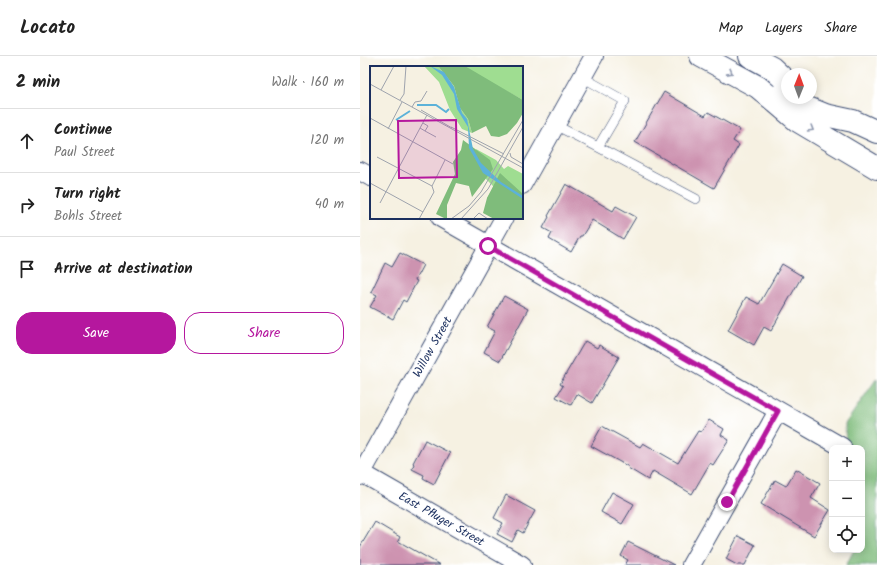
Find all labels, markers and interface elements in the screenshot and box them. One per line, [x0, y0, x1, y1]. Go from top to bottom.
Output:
text: Locato [20, 13, 75, 43]
text: Map [719, 17, 743, 39]
text: Layers [765, 17, 803, 39]
text: Share [825, 17, 857, 39]
inset map [370, 66, 523, 219]
one-way arrow [726, 67, 733, 74]
north arrow [781, 68, 817, 104]
text: 2 min [16, 69, 60, 96]
text: Walk · 160 m [272, 72, 344, 93]
text: Continue [54, 118, 112, 142]
one-way arrow [807, 124, 814, 131]
icon: ahead [16, 130, 38, 152]
text: 120 m [310, 130, 344, 151]
text: Paul Street [54, 142, 115, 163]
text: Turn right [54, 182, 121, 206]
icon: right [16, 194, 38, 216]
text: 40 m [315, 194, 344, 215]
text: Bohls Street [54, 206, 122, 227]
route start [479, 237, 497, 255]
text: Arrive at destination [54, 257, 193, 281]
icon: arrive [16, 258, 38, 280]
button: Save [16, 312, 176, 354]
button: Share [184, 312, 344, 354]
street label: Willow Street [408, 313, 457, 381]
map controls [829, 445, 865, 553]
button: + [829, 445, 865, 481]
button: − [829, 481, 865, 517]
street label: East Pfluger Street [395, 487, 488, 552]
route end [718, 493, 736, 511]
button: locate [829, 517, 865, 553]

